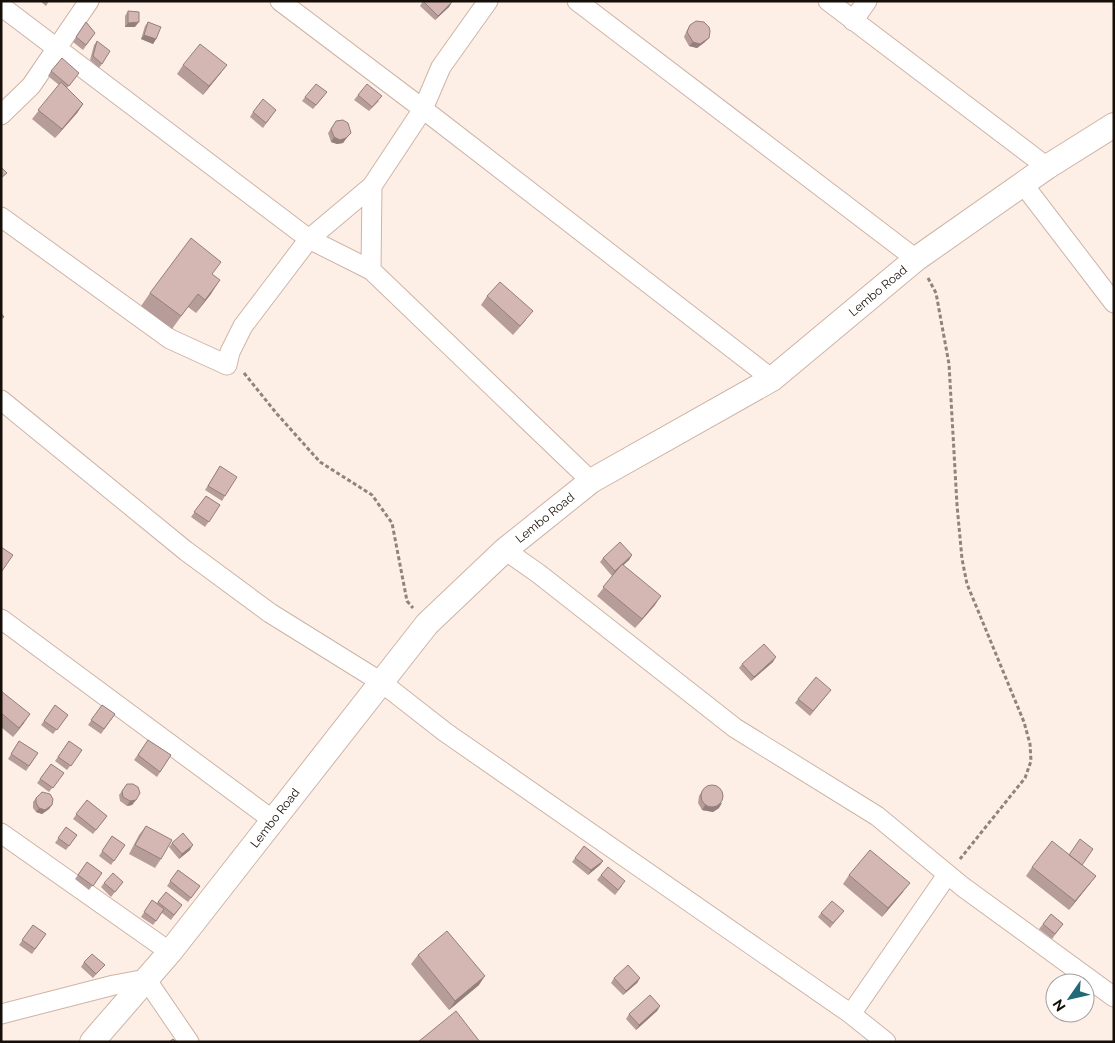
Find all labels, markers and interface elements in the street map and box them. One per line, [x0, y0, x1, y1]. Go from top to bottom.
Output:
street label: Lembo Road [846, 263, 910, 319]
street label: Lembo Road [513, 490, 577, 546]
street label: Lembo Road [248, 786, 302, 850]
north arrow [1045, 973, 1095, 1023]
text: N [1050, 996, 1069, 1014]

